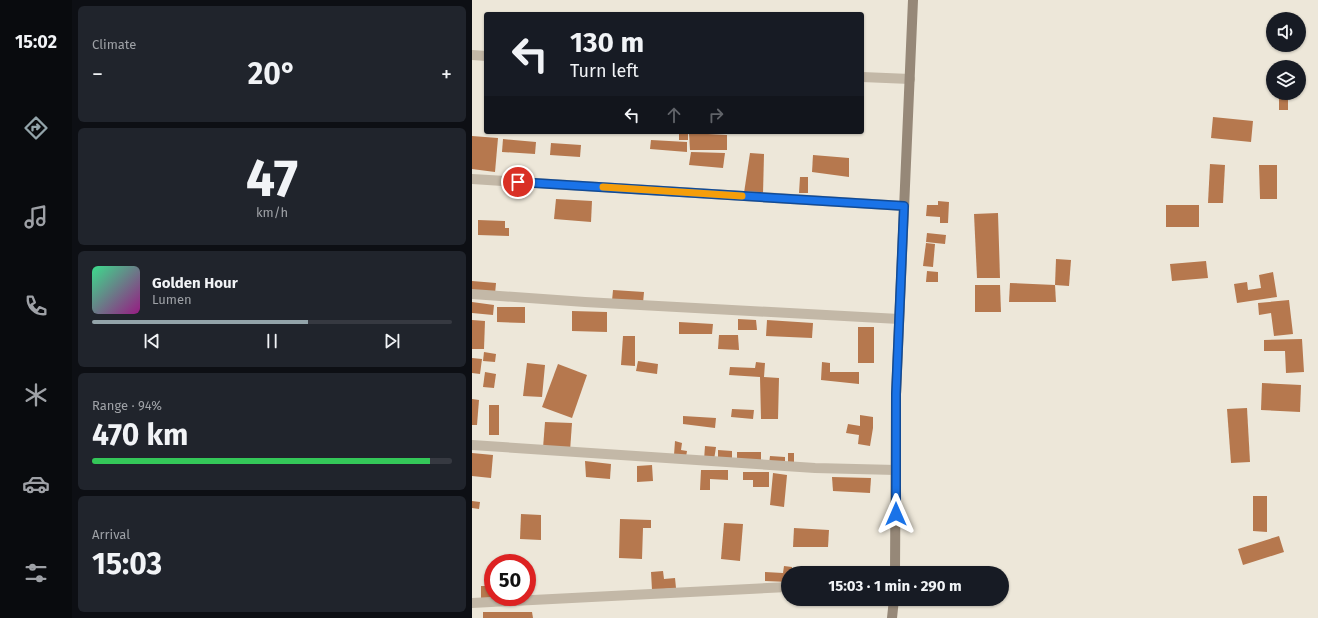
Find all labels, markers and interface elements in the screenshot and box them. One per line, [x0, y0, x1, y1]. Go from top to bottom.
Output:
map controls [1266, 12, 1306, 100]
button: sound [1266, 12, 1306, 52]
text: 130 m [570, 26, 644, 59]
icon: left [504, 28, 556, 80]
text: 15:02 [15, 31, 57, 53]
text: Climate [92, 37, 136, 52]
text: 20° [248, 56, 296, 92]
text: Turn left [570, 60, 639, 82]
button: layers [1266, 60, 1306, 100]
text: − [92, 61, 103, 88]
text: + [441, 61, 452, 88]
icon: left [621, 104, 643, 126]
icon: ahead [663, 104, 685, 126]
icon: right [705, 104, 727, 126]
icon: directions [22, 114, 50, 142]
text: 47 [246, 147, 298, 210]
pin [501, 165, 535, 199]
icon: arrive [507, 171, 529, 193]
icon: music [22, 203, 50, 231]
text: km/h [256, 205, 288, 220]
text: Golden Hour [152, 274, 238, 292]
icon: phone [22, 292, 50, 320]
text: Lumen [152, 292, 192, 307]
icon: previous [141, 330, 163, 352]
icon: pause [261, 330, 283, 352]
icon: next [381, 330, 403, 352]
icon: climate [22, 381, 50, 409]
text: Range · 94% [92, 398, 162, 413]
text: 470 km [92, 417, 188, 453]
icon: car [22, 470, 50, 498]
position arrow [875, 493, 917, 535]
text: Arrival [92, 527, 130, 542]
text: 15:03 [92, 546, 162, 582]
speed limit sign: 50 [484, 554, 536, 606]
icon: filters [22, 559, 50, 587]
text: 15:03 · 1 min · 290 m [828, 577, 962, 595]

